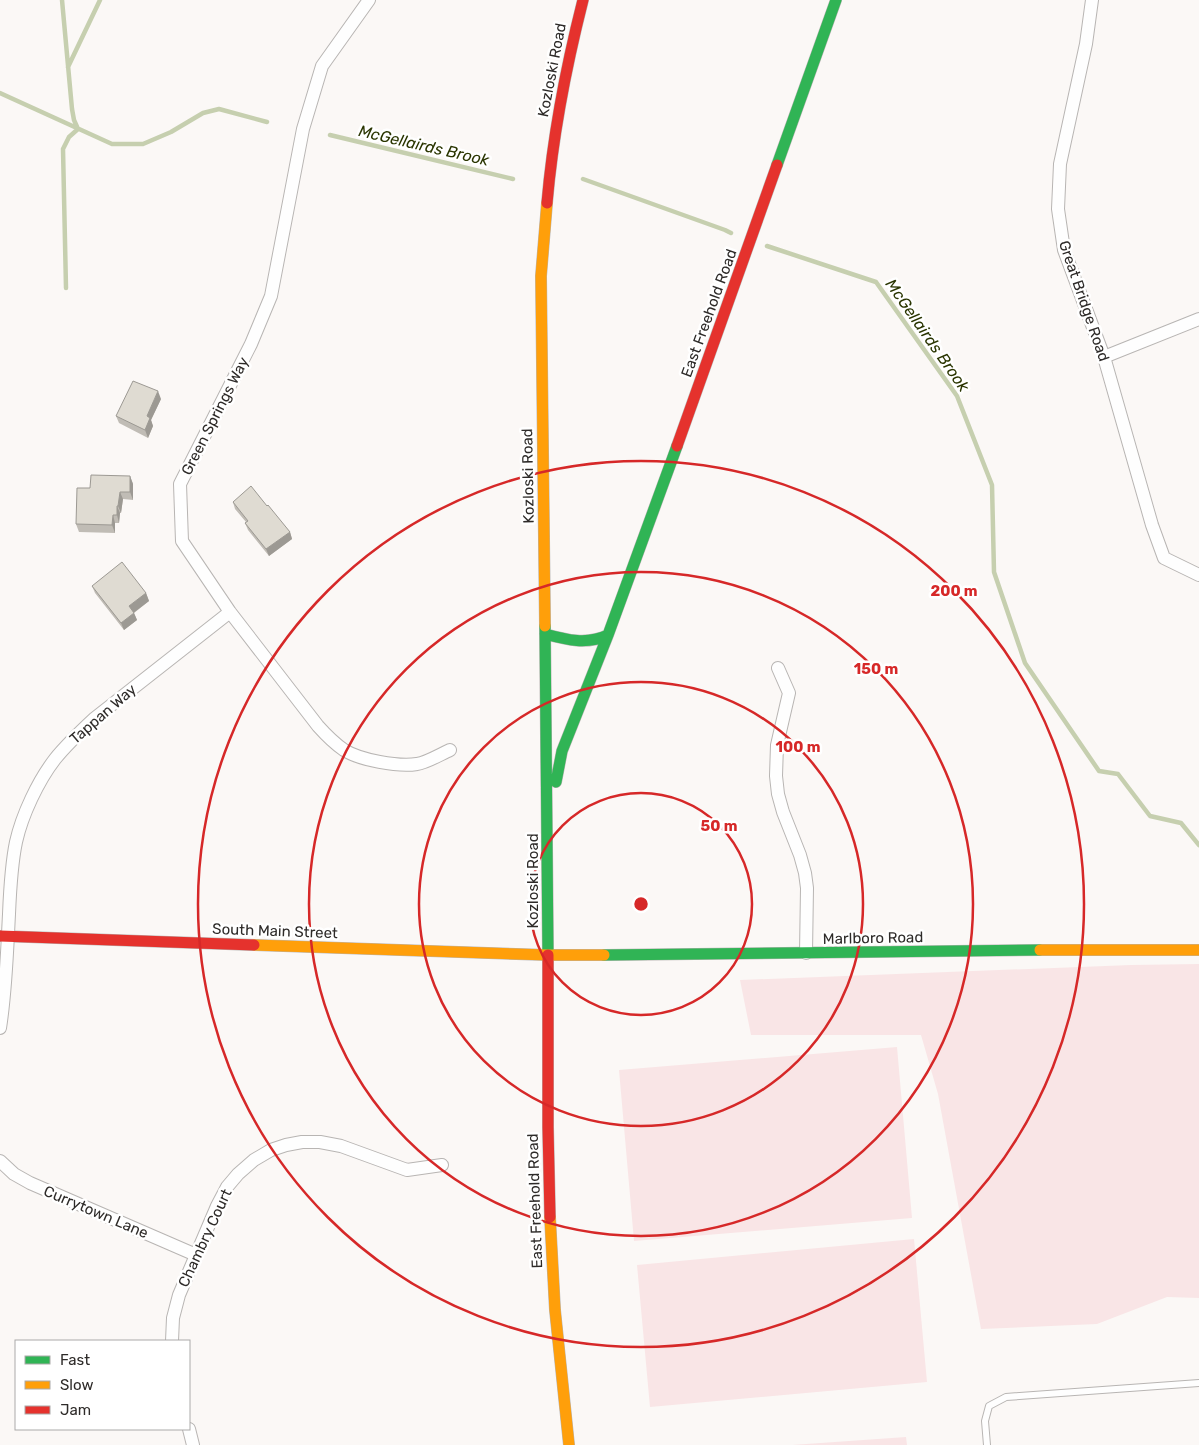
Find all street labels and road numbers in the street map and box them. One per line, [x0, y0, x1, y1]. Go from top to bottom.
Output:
street label: Kozloski Road [534, 22, 570, 118]
street label: Great Bridge Road [1055, 238, 1113, 364]
street label: East Freehold Road [677, 246, 741, 380]
street label: Green Springs Way [177, 354, 253, 478]
street label: Kozloski Road [518, 428, 538, 524]
street label: Tappan Way [66, 680, 140, 748]
street label: Kozloski Road [524, 833, 542, 929]
street label: South Main Street [212, 920, 338, 942]
street label: Marlboro Road [823, 928, 923, 948]
street label: East Freehold Road [524, 1133, 546, 1269]
street label: Currytown Lane [41, 1182, 151, 1242]
street label: Chambry Court [174, 1186, 236, 1290]

